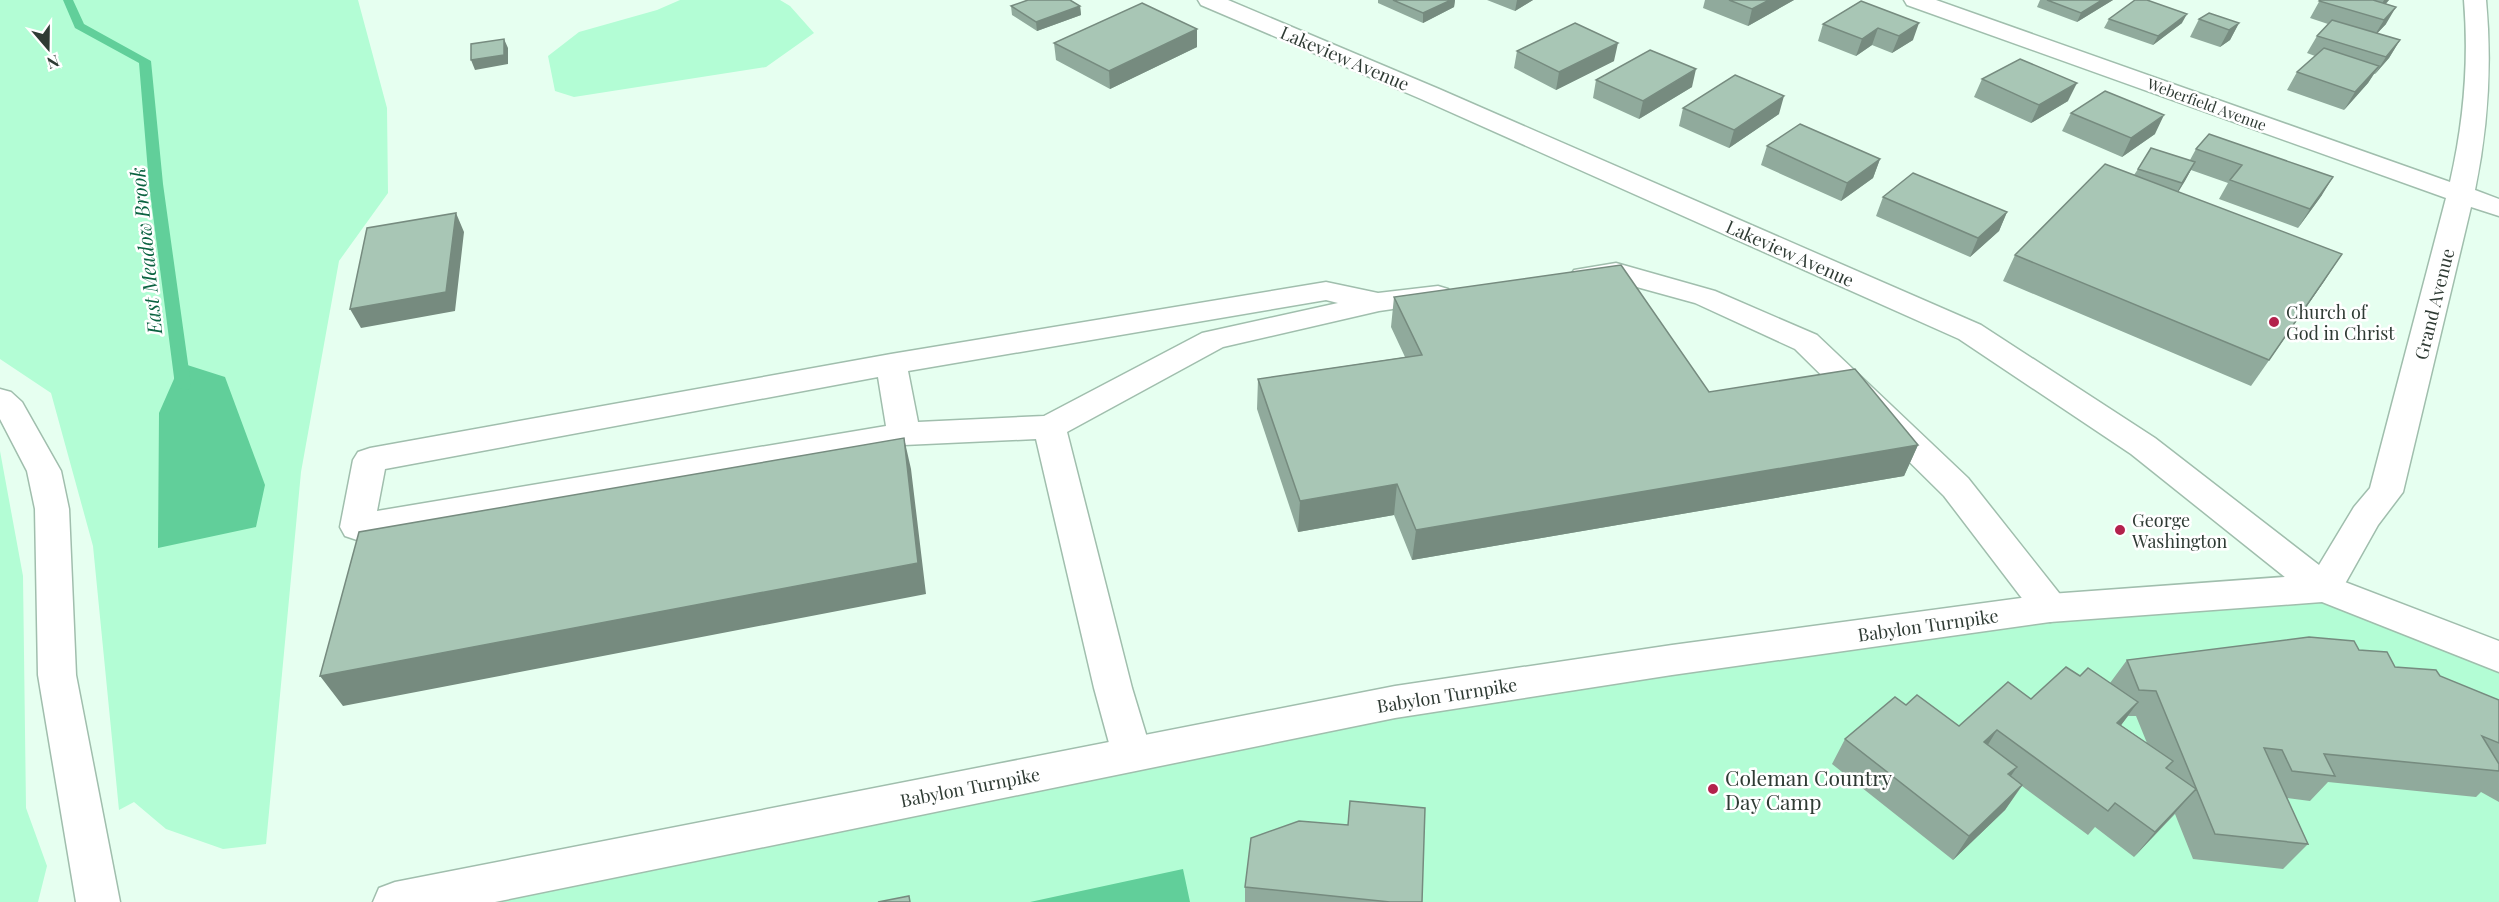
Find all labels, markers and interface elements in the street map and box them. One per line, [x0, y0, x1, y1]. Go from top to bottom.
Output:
north arrow [18, 18, 78, 78]
street label: Lakeview Avenue [1277, 20, 1413, 96]
text: N [44, 51, 62, 75]
street label: Weberfield Avenue [2144, 73, 2269, 135]
water label: East Meadow Brook [123, 166, 167, 337]
street label: Lakeview Avenue [1722, 214, 1858, 292]
street label: Grand Avenue [2409, 246, 2459, 362]
place label: Church of God in Christ [2286, 300, 2395, 345]
marker: Church of God in Christ [2267, 315, 2281, 329]
place label: George Washington [2131, 508, 2228, 553]
marker: George Washington [2113, 523, 2127, 537]
street label: Babylon Turnpike [1856, 603, 2000, 647]
street label: Babylon Turnpike [1375, 672, 1519, 718]
street label: Babylon Turnpike [898, 762, 1042, 812]
place label: Coleman Country Day Camp [1725, 763, 1893, 815]
marker: Coleman Country Day Camp [1706, 782, 1720, 796]

